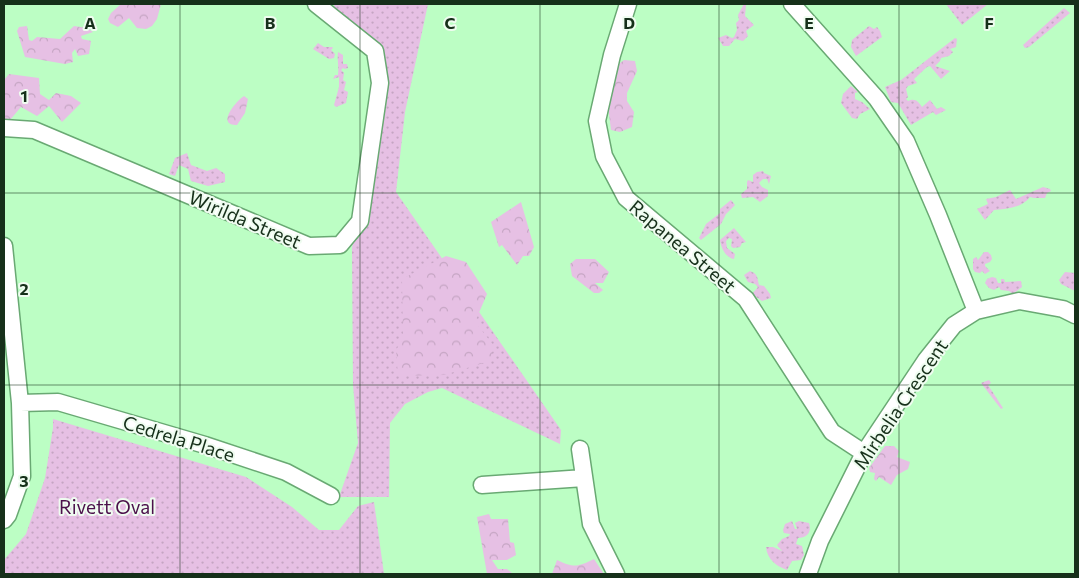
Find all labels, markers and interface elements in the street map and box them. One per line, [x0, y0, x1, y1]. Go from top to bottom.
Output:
text: A [84, 13, 96, 32]
text: B [265, 13, 276, 32]
text: C [445, 13, 456, 32]
text: D [623, 13, 635, 32]
text: E [804, 13, 814, 32]
text: F [984, 13, 994, 32]
text: 1 [20, 86, 28, 105]
street label: Wirilda Street [185, 185, 305, 253]
street label: Rapanea Street [625, 195, 741, 297]
text: 2 [19, 279, 29, 298]
street label: Mirbelia Crescent [848, 334, 952, 474]
street label: Cedrela Place [120, 410, 238, 466]
text: 3 [19, 471, 29, 490]
park label: Rivett Oval [59, 495, 155, 518]

